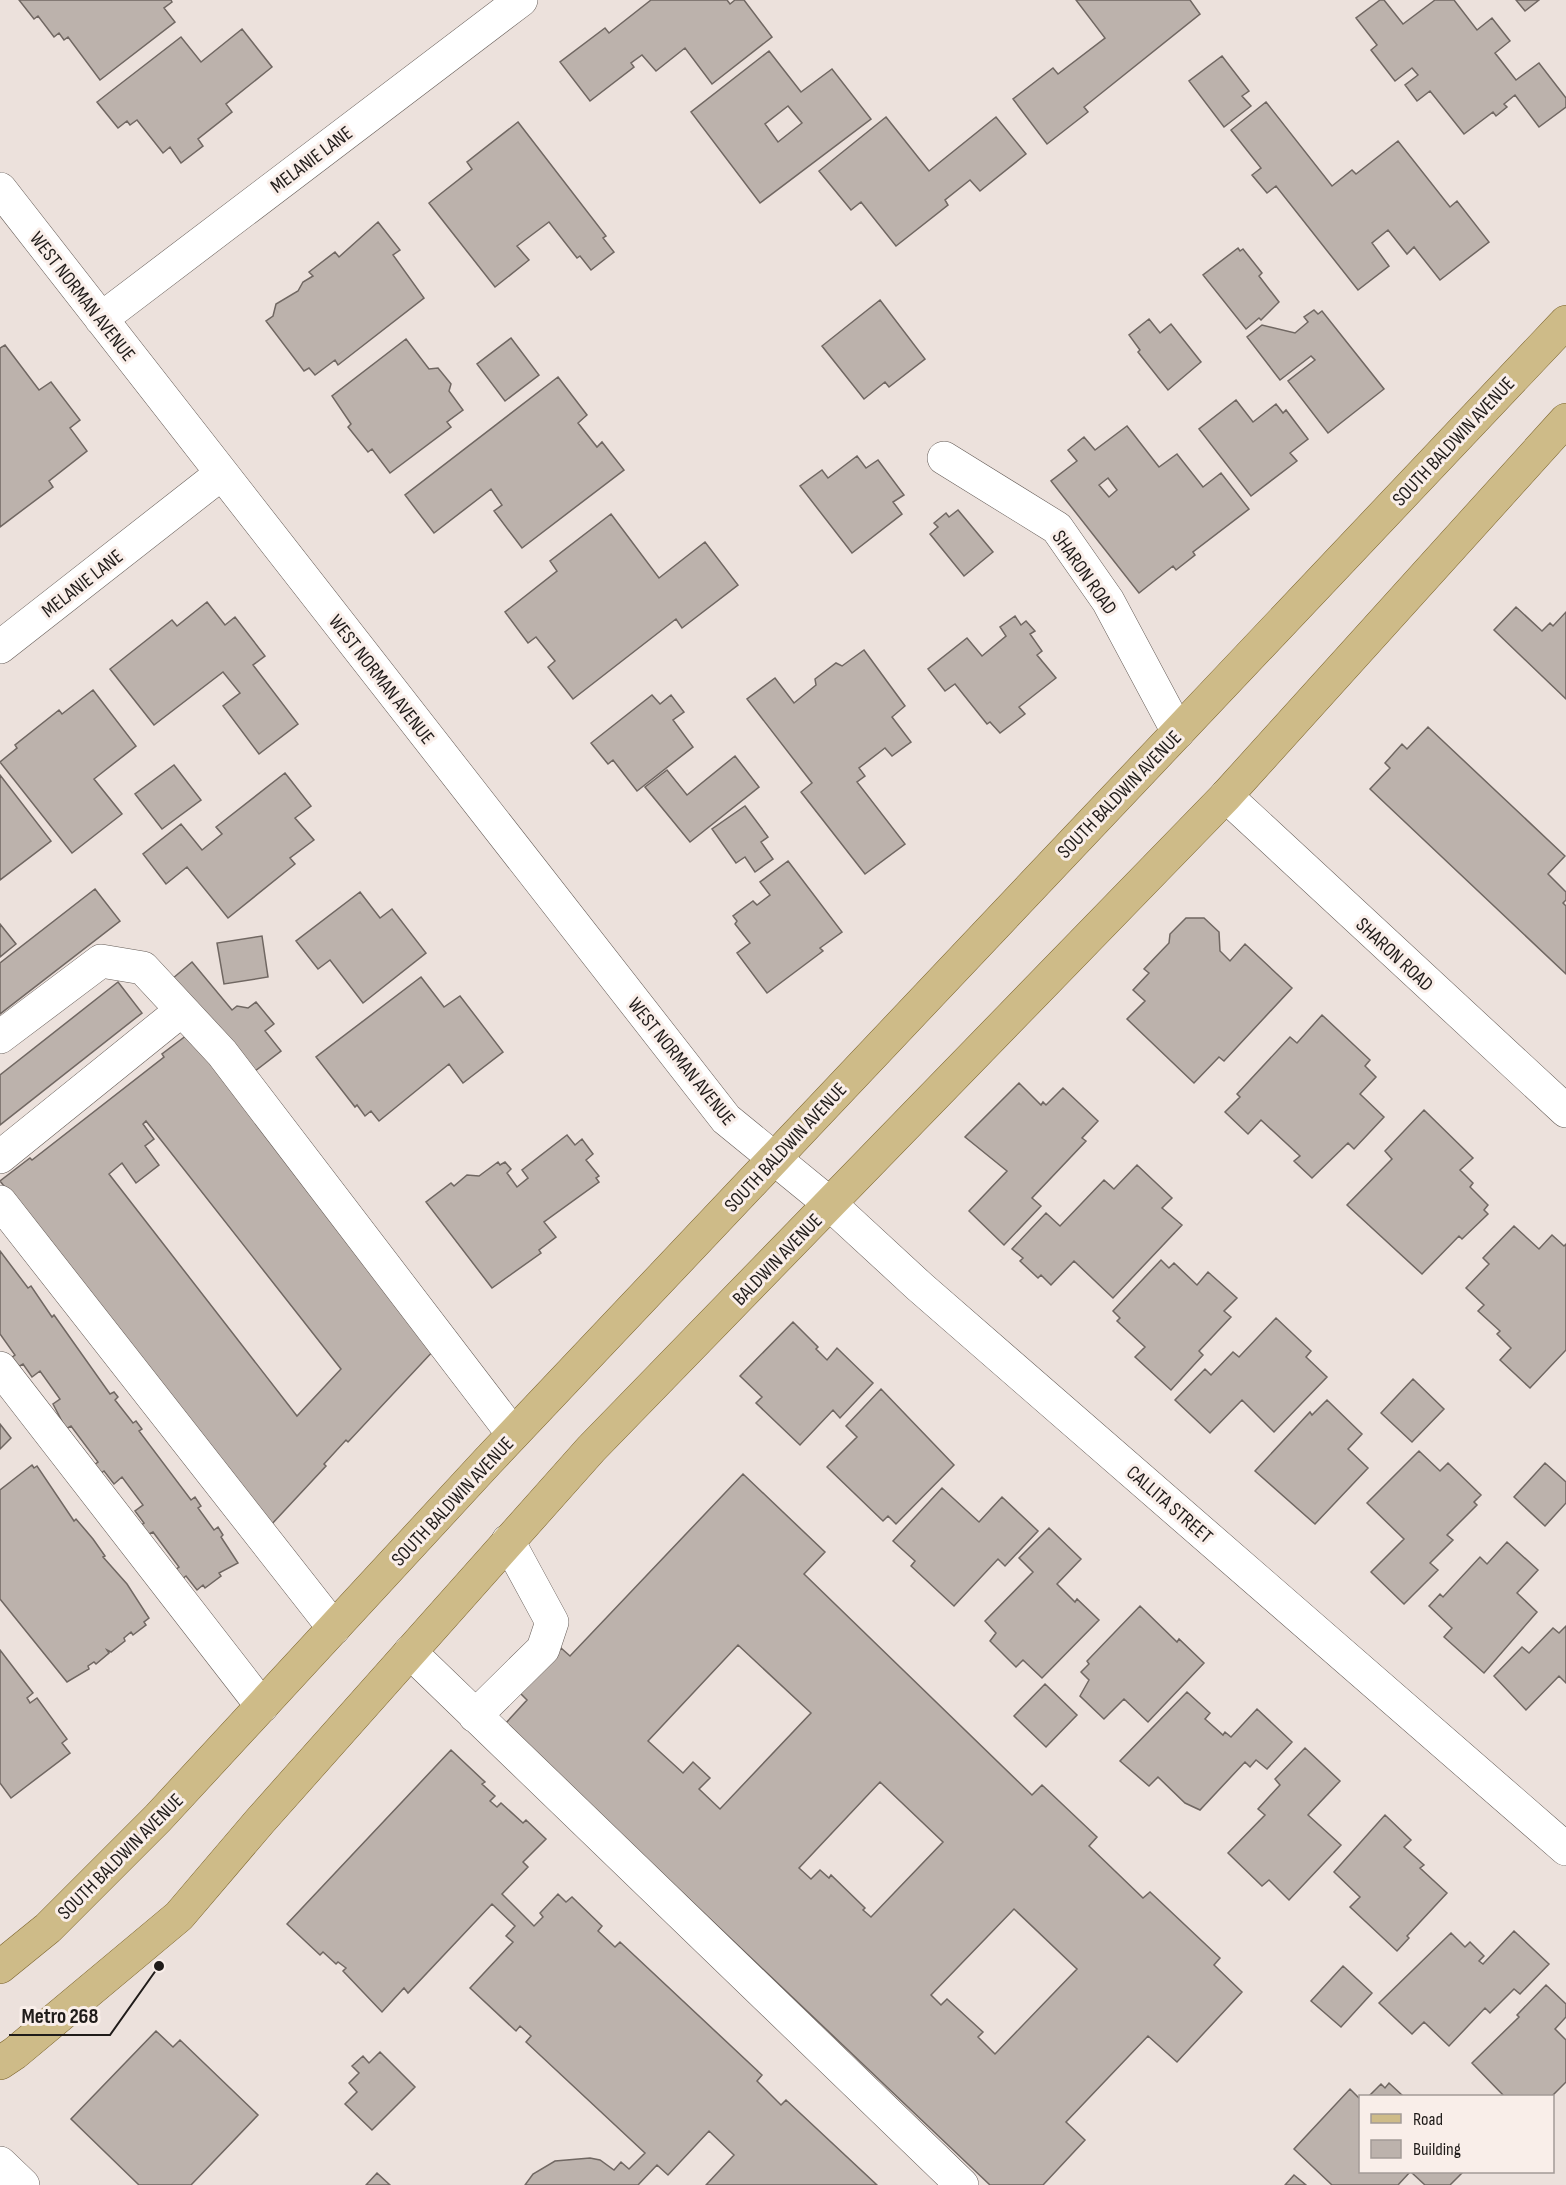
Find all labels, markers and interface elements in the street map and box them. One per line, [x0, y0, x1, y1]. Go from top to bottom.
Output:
street label: MELANIE LANE [266, 121, 357, 198]
street label: WEST NORMAN AVENUE [24, 227, 140, 366]
street label: SOUTH BALDWIN AVENUE [1388, 372, 1520, 511]
street label: SHARON ROAD [1047, 526, 1122, 619]
street label: MELANIE LANE [37, 545, 128, 623]
street label: WEST NORMAN AVENUE [323, 610, 439, 749]
street label: SOUTH BALDWIN AVENUE [1053, 726, 1187, 864]
street label: SHARON ROAD [1351, 913, 1438, 997]
street label: WEST NORMAN AVENUE [622, 993, 740, 1130]
street label: SOUTH BALDWIN AVENUE [720, 1078, 852, 1217]
street label: BALDWIN AVENUE [728, 1209, 828, 1311]
street label: SOUTH BALDWIN AVENUE [387, 1432, 519, 1571]
street label: CALLITA STREET [1121, 1461, 1217, 1549]
street label: SOUTH BALDWIN AVENUE [53, 1789, 189, 1925]
callout: Metro 268 [9, 1996, 110, 2035]
text: Metro 268 [22, 2004, 98, 2029]
legend [1359, 2095, 1554, 2173]
text: Road [1413, 2109, 1443, 2130]
text: Building [1413, 2139, 1461, 2160]

